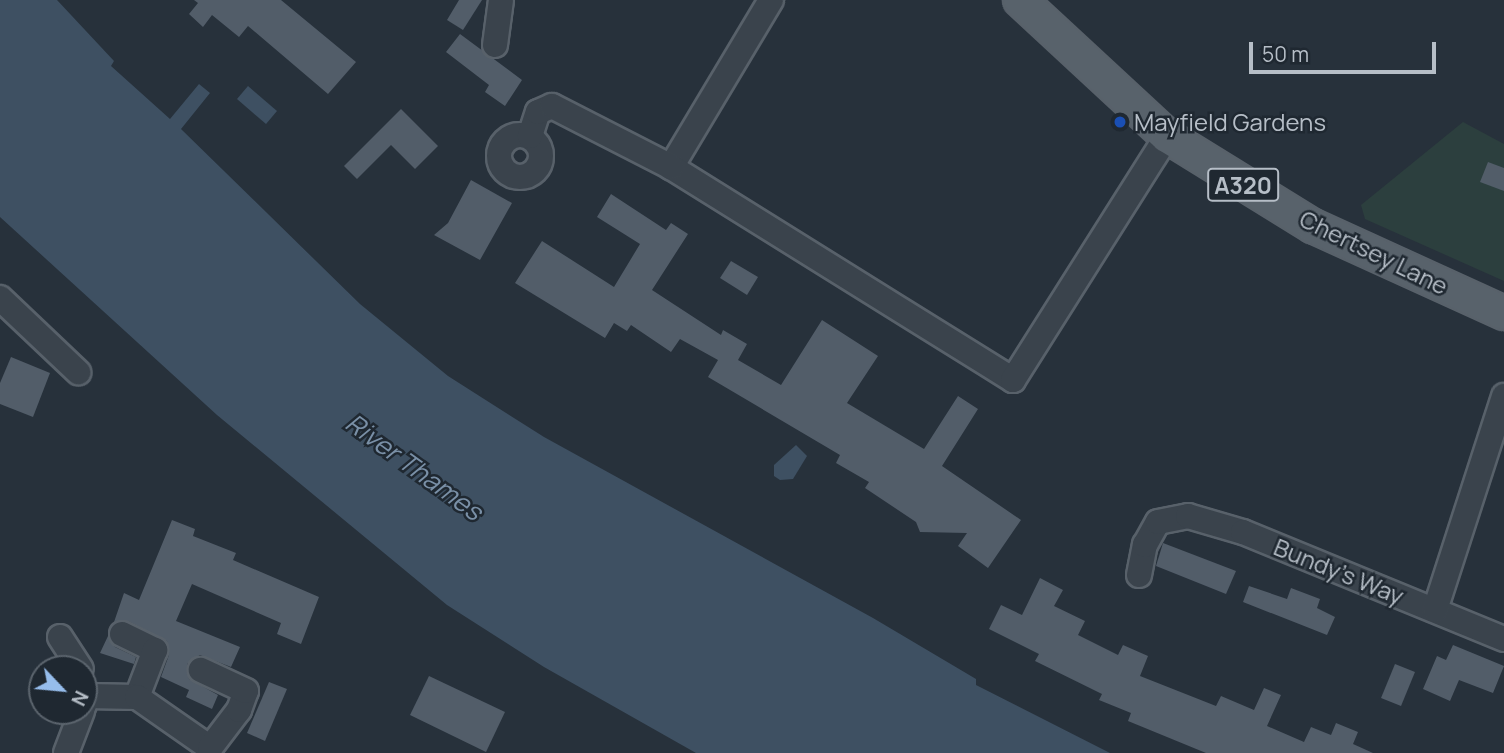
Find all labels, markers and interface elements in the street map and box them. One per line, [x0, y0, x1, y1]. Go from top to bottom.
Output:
scale bar [1252, 28, 1439, 72]
text: 50 m [1262, 40, 1309, 68]
place label: Mayfield Gardens [1134, 108, 1326, 136]
marker: Mayfield Gardens [1112, 114, 1128, 130]
road number: A320 [1206, 166, 1280, 204]
street label: Chertsey Lane [1295, 204, 1453, 300]
water label: River Thames [340, 407, 488, 527]
street label: Bundy's Way [1270, 532, 1408, 610]
north arrow [28, 655, 98, 725]
text: N [65, 686, 95, 710]

